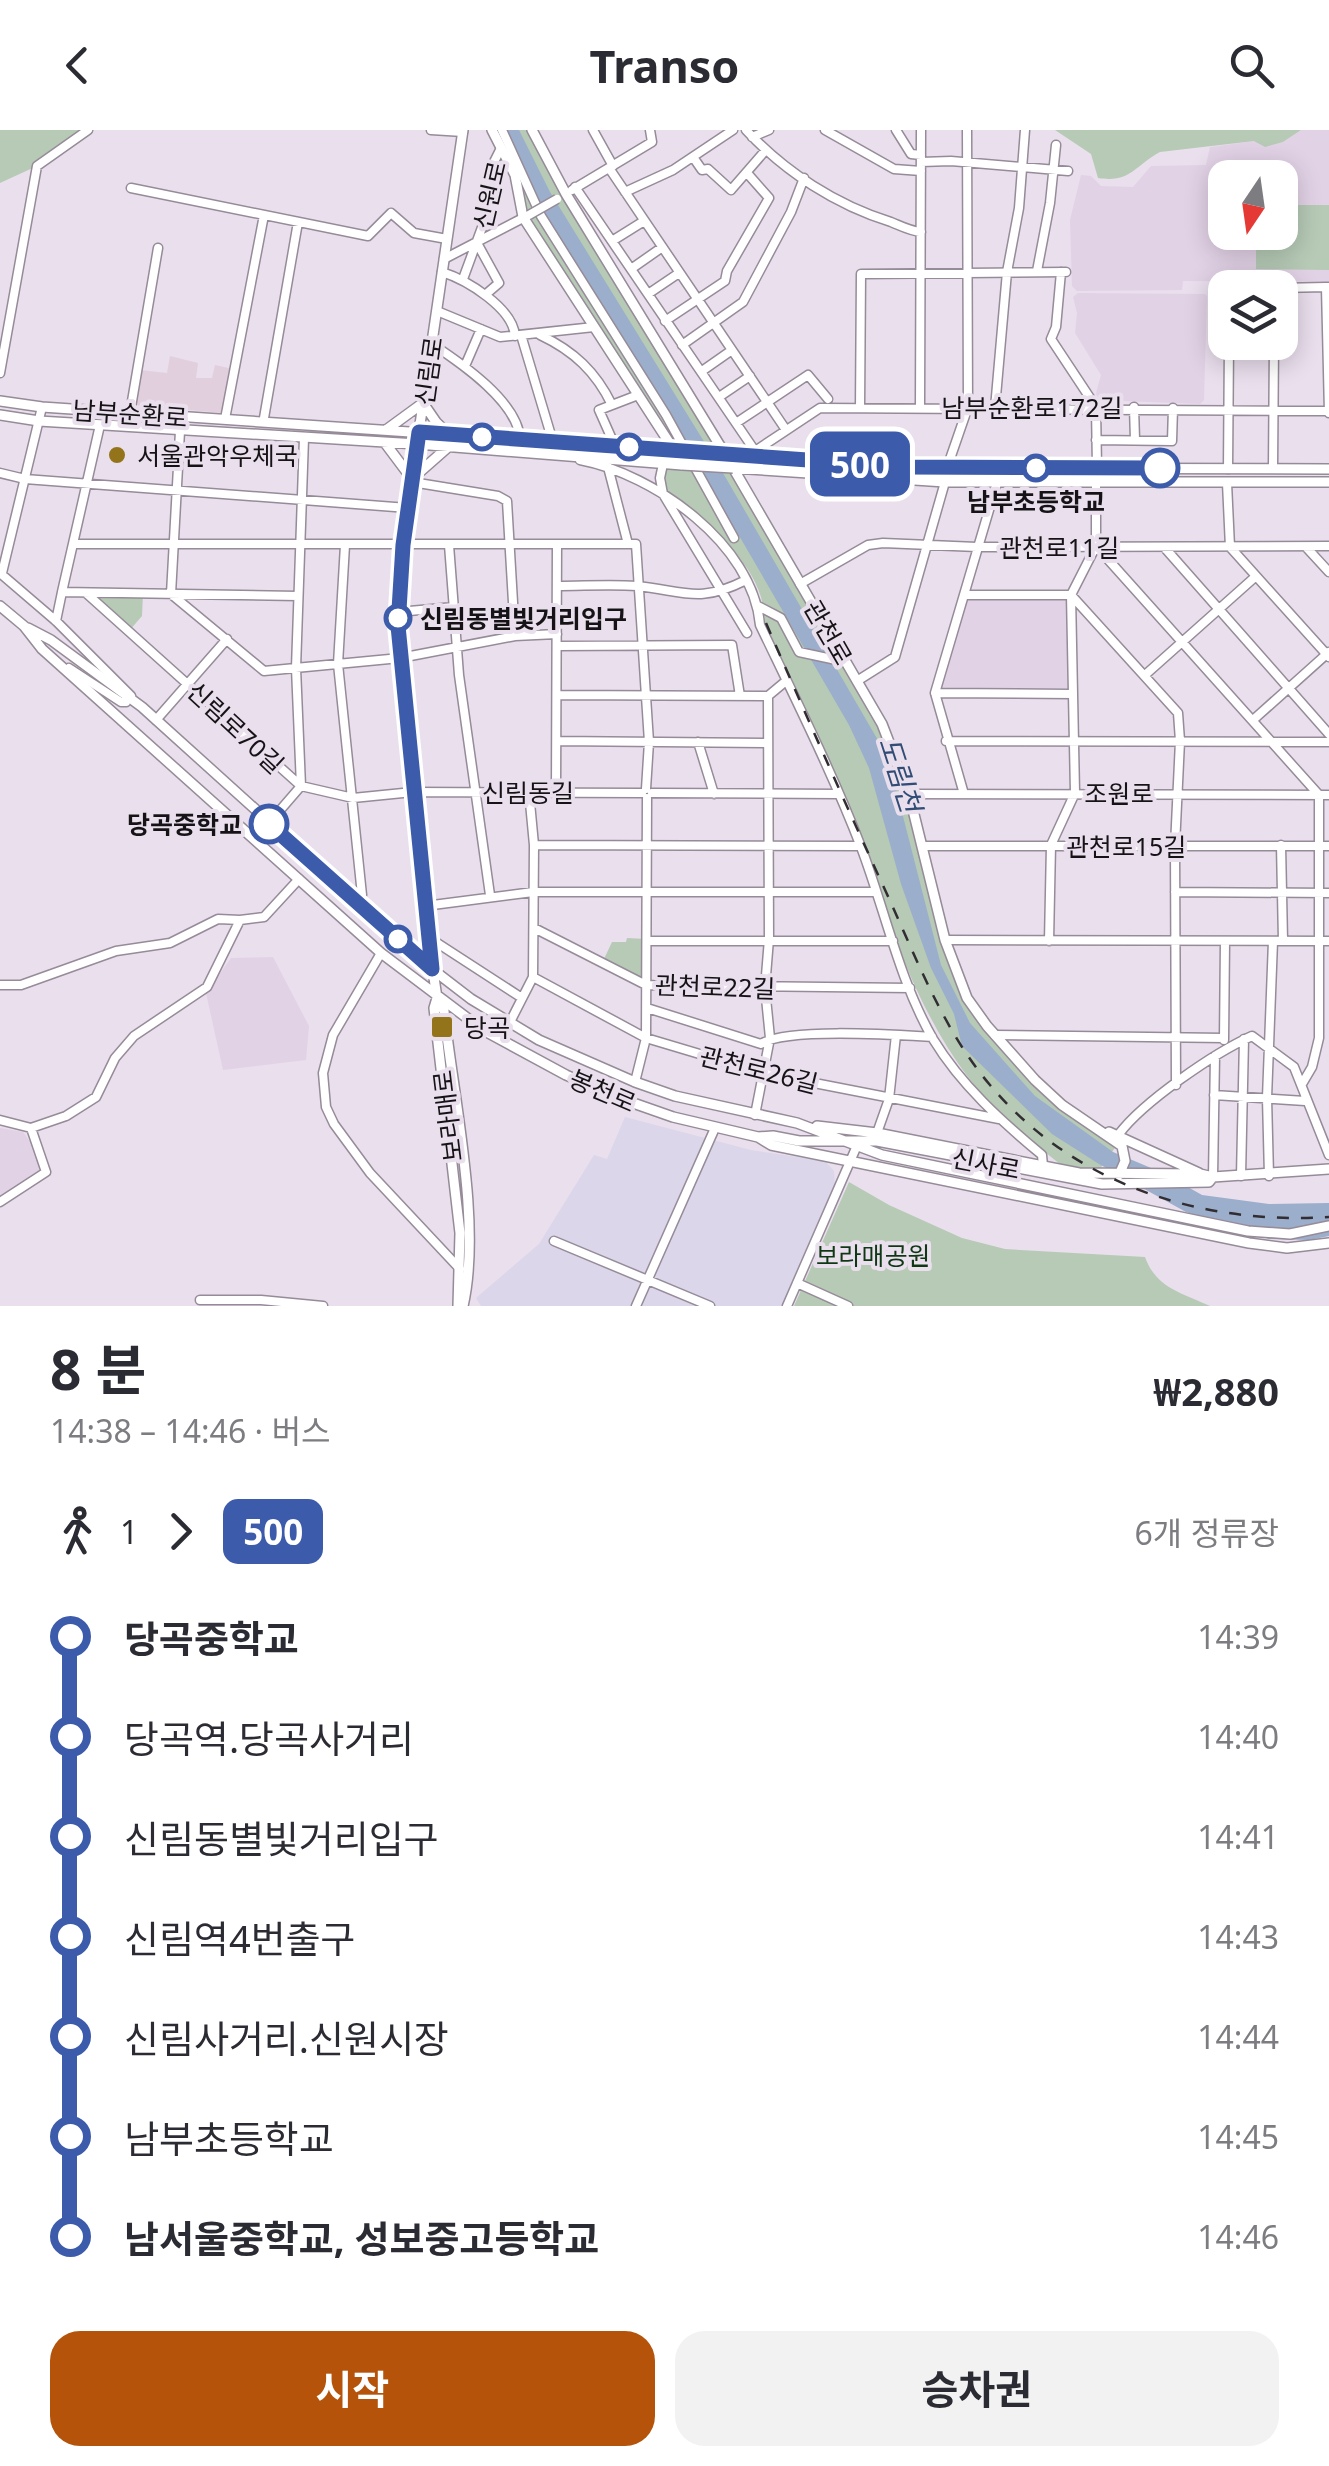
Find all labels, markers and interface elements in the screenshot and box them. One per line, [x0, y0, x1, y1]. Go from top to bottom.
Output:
text: Transo [590, 35, 739, 96]
icon: back [50, 38, 105, 93]
icon: search [1224, 38, 1279, 93]
street label: 신원로 [465, 158, 513, 232]
north arrow [1208, 160, 1298, 250]
map controls [1208, 160, 1298, 360]
button: layers [1208, 270, 1298, 360]
street label: 신림로 [406, 334, 450, 408]
street label: 남부순환로172길 [942, 390, 1122, 424]
street label: 남부순환로 [71, 392, 189, 434]
unlabelled marker [469, 424, 495, 450]
line badge: 500 [802, 432, 918, 496]
unlabelled marker [616, 434, 642, 460]
place label: 서울관악우체국 [137, 438, 298, 472]
text: 500 [830, 441, 890, 488]
marker: 서울관악우체국 [106, 444, 128, 466]
unlabelled marker [1141, 449, 1179, 487]
marker: 남부초등학교 [1023, 455, 1049, 481]
place label: 남부초등학교 [967, 484, 1105, 518]
street label: 관천로11길 [999, 530, 1119, 564]
street label: 관천로 [797, 594, 861, 670]
place label: 신림동별빛거리입구 [420, 601, 627, 635]
marker: 신림동별빛거리입구 [385, 605, 411, 631]
street label: 신림로70길 [180, 673, 292, 781]
water label: 도림천 [871, 731, 932, 820]
street label: 신림동길 [482, 775, 574, 809]
street label: 조원로 [1084, 776, 1154, 810]
marker: 당곡중학교 [250, 805, 288, 843]
place label: 당곡중학교 [127, 807, 242, 841]
street label: 관천로15길 [1066, 829, 1186, 863]
unlabelled marker [385, 926, 411, 952]
street label: 관천로22길 [654, 967, 776, 1005]
place label: 당곡 [464, 1010, 510, 1044]
marker: 당곡 [429, 1014, 455, 1040]
street label: 관천로26길 [696, 1038, 822, 1100]
street label: 봉천로 [565, 1061, 641, 1119]
street label: 보라매로 [425, 1068, 469, 1164]
street label: 신사로 [949, 1140, 1023, 1186]
park label: 보라매공원 [815, 1238, 931, 1272]
text: 8 분 [50, 1331, 146, 1406]
text: ₩2,880 [1153, 1365, 1279, 1417]
text: 14:38 – 14:46 · 버스 [50, 1409, 330, 1452]
icon: walk [50, 1504, 105, 1559]
icon: forward [153, 1504, 208, 1559]
text: 500 [243, 1508, 303, 1555]
text: 1 [120, 1510, 138, 1553]
text: 6개 정류장 [1135, 1511, 1279, 1554]
text: 당곡중학교 [124, 1612, 299, 1664]
text: 14:39 [1197, 1615, 1279, 1658]
text: 당곡역.당곡사거리 [124, 1712, 414, 1764]
text: 14:40 [1197, 1715, 1279, 1758]
text: 신림동별빛거리입구 [124, 1812, 439, 1864]
text: 14:41 [1197, 1815, 1279, 1858]
text: 신림역4번출구 [124, 1912, 356, 1964]
text: 14:43 [1197, 1915, 1279, 1958]
text: 신림사거리.신원시장 [124, 2012, 449, 2064]
text: 14:44 [1197, 2015, 1279, 2058]
text: 남부초등학교 [124, 2112, 334, 2164]
text: 14:45 [1197, 2115, 1279, 2158]
text: 남서울중학교, 성보중고등학교 [124, 2212, 599, 2264]
text: 14:46 [1197, 2215, 1279, 2258]
button: 시작 [50, 2331, 655, 2446]
button: 승차권 [675, 2331, 1279, 2446]

